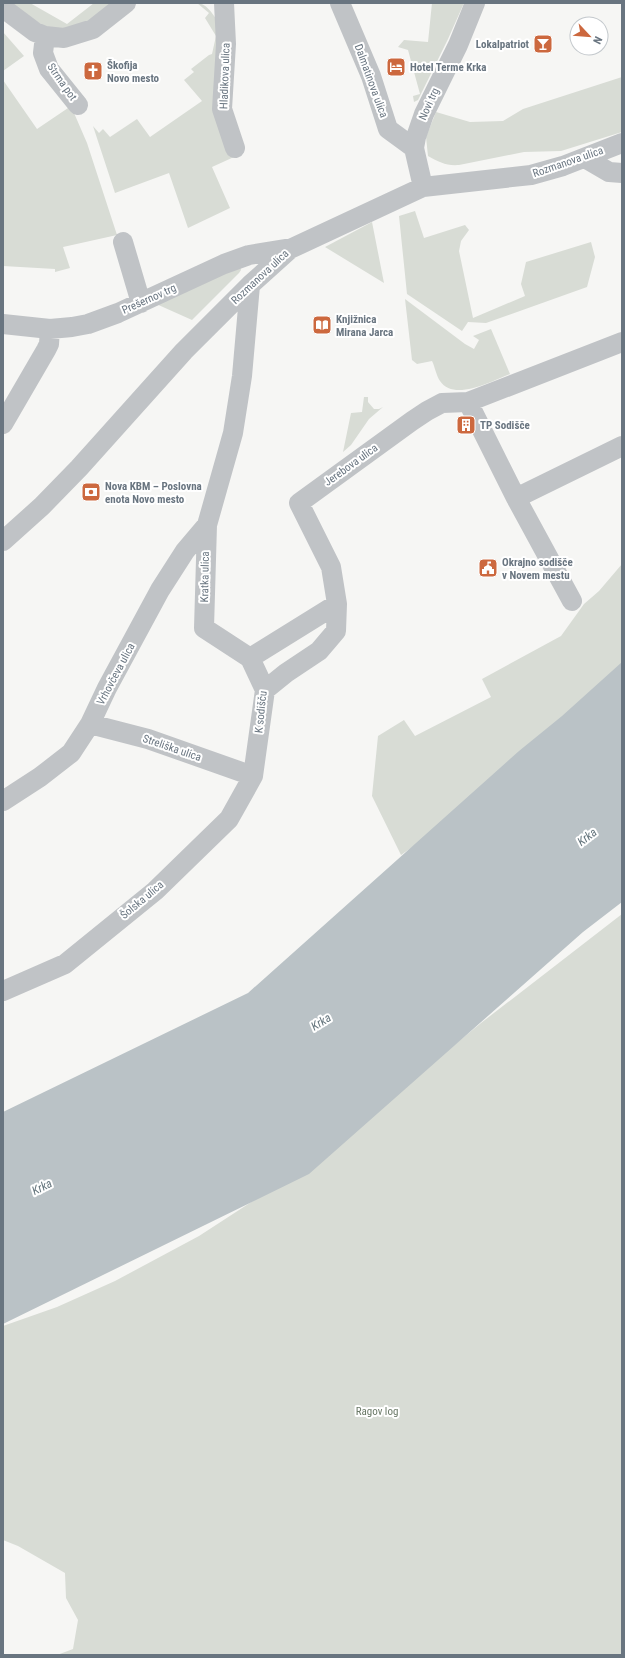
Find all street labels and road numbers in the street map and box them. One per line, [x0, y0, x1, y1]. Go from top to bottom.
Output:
street label: Dalmatinova ulica [352, 42, 390, 120]
street label: Hladikova ulica [217, 43, 233, 109]
street label: Strma pot [44, 61, 80, 103]
street label: Novi trg [416, 86, 442, 122]
street label: Rozmanova ulica [531, 144, 605, 180]
street label: Rozmanova ulica [229, 247, 291, 307]
street label: Prešernov trg [120, 281, 178, 317]
street label: Jerebova ulica [322, 441, 380, 489]
street label: Kratka ulica [198, 551, 212, 603]
street label: Vrhovčeva ulica [94, 641, 138, 707]
street label: K sodišču [252, 690, 270, 734]
street label: Streliška ulica [141, 732, 203, 764]
street label: Šolska ulica [118, 878, 166, 922]

